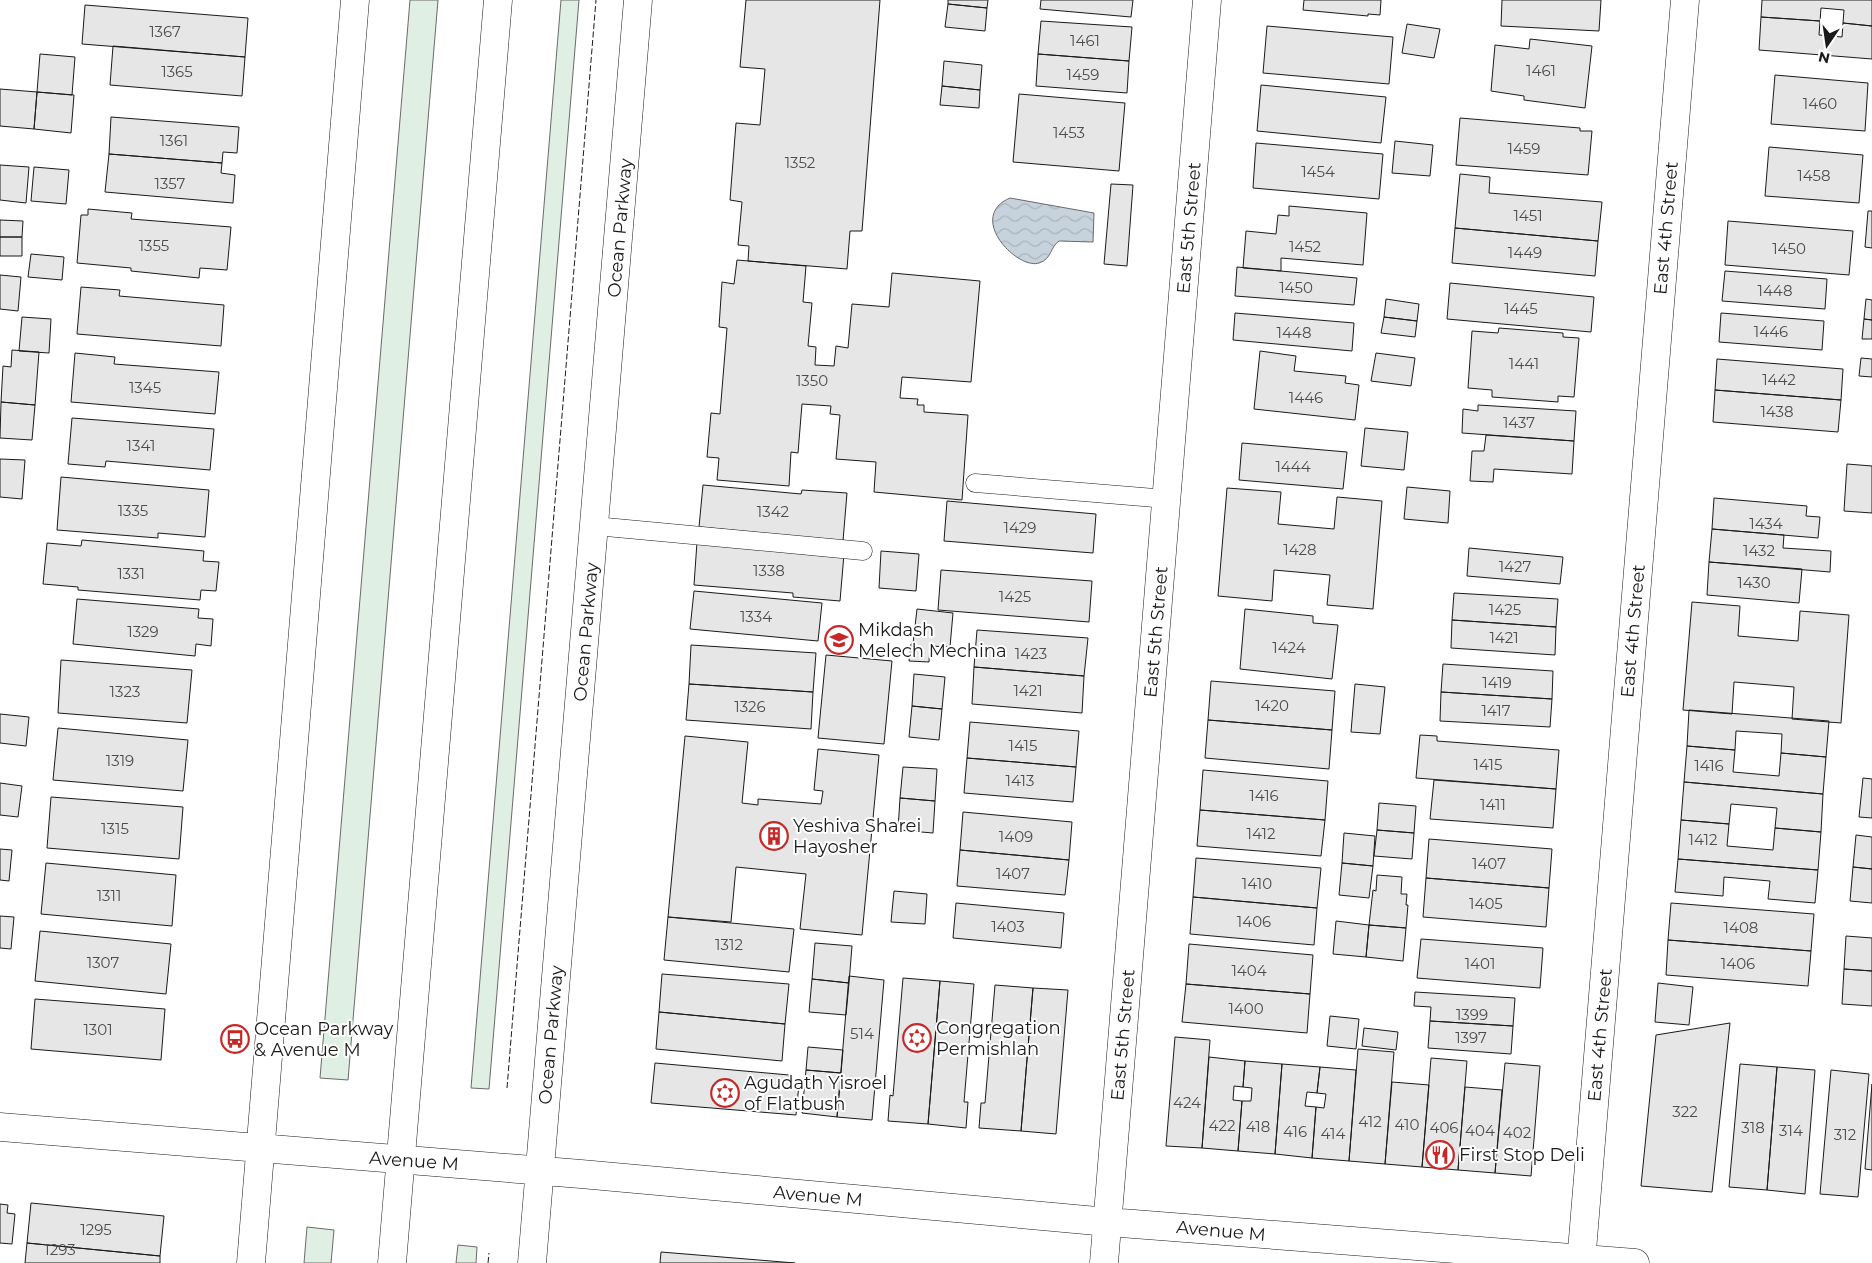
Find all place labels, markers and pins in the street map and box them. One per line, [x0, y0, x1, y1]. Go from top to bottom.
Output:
place label: Mikdash Melech Mechina [858, 619, 1007, 662]
school or university icon: Mikdash Melech Mechina [824, 625, 854, 655]
place label: Yeshiva Sharei Hayosher [793, 815, 921, 858]
building icon: Yeshiva Sharei Hayosher [759, 821, 789, 851]
place label: Congregation Permishlan [936, 1017, 1061, 1060]
place label: Ocean Parkway & Avenue M [254, 1018, 394, 1061]
synagogue icon: Congregation Permishlan [902, 1023, 932, 1053]
bus stop icon: Ocean Parkway & Avenue M [220, 1024, 250, 1054]
place label: Agudath Yisroel of Flatbush [744, 1072, 887, 1115]
synagogue icon: Agudath Yisroel of Flatbush [710, 1078, 740, 1108]
restaurant icon: First Stop Deli [1425, 1140, 1455, 1170]
place label: First Stop Deli [1459, 1144, 1585, 1166]

